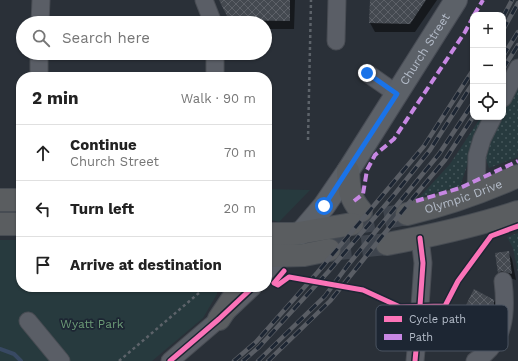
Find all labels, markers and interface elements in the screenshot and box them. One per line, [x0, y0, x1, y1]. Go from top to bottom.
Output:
street label: Church Street [397, 11, 453, 88]
map controls [470, 12, 506, 120]
button: + [470, 12, 506, 48]
search box [16, 16, 272, 60]
icon: search [30, 27, 52, 49]
text: Search here [62, 29, 150, 47]
button: − [470, 48, 506, 84]
route end [358, 64, 376, 82]
button: locate [470, 84, 506, 120]
text: 2 min [32, 88, 78, 108]
text: Walk · 90 m [181, 91, 256, 106]
text: Continue [70, 136, 137, 154]
icon: ahead [32, 142, 54, 164]
text: 70 m [224, 145, 256, 160]
text: Church Street [70, 154, 159, 169]
street label: Olympic Drive [423, 177, 504, 216]
route start [315, 197, 333, 215]
icon: left [32, 198, 54, 220]
text: Turn left [70, 200, 134, 218]
text: 20 m [224, 201, 256, 216]
icon: arrive [32, 254, 54, 276]
text: Arrive at destination [70, 256, 222, 274]
legend [376, 305, 508, 351]
text: Cycle path [409, 313, 466, 326]
park label: Wyatt Park [60, 317, 124, 331]
text: Path [409, 331, 433, 344]

